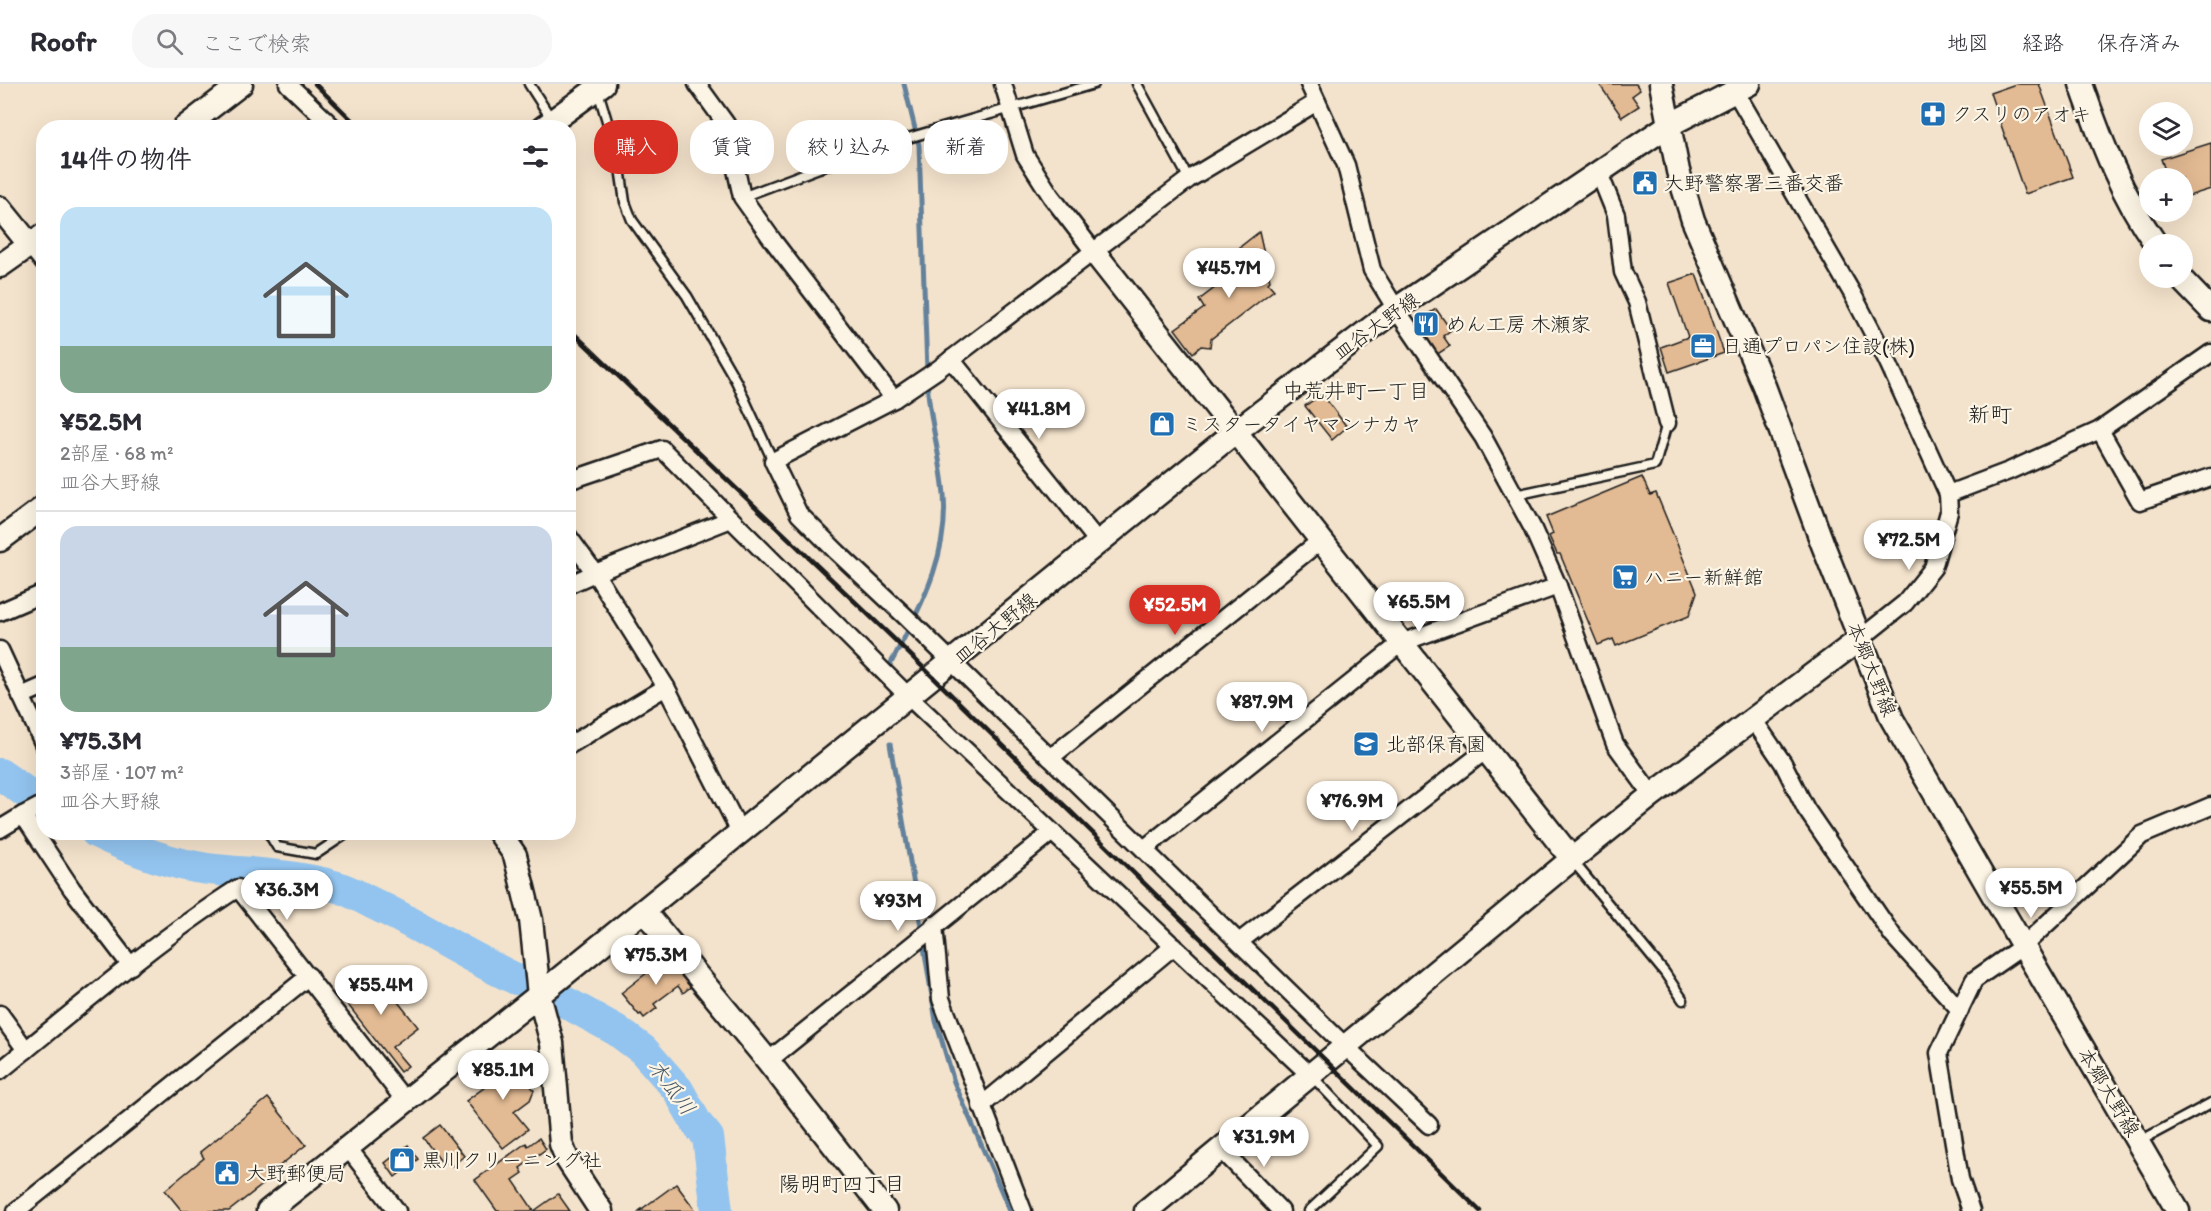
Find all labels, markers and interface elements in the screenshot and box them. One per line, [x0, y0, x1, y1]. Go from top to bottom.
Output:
search box [132, 14, 552, 68]
text: Roofr [30, 24, 96, 58]
icon: search [153, 25, 186, 58]
text: ここで検索 [201, 30, 312, 57]
text: 地図 [1947, 30, 1989, 55]
text: 経路 [2022, 30, 2064, 55]
text: 保存済み [2097, 30, 2181, 55]
pharmacy icon: クスリのアオキ [1918, 99, 1948, 129]
place label: クスリのアオキ [1952, 102, 2092, 126]
map controls [2139, 102, 2193, 288]
button: layers [2139, 102, 2193, 156]
chip: 購入 [594, 120, 678, 174]
chip: 賃貸 [690, 120, 774, 174]
chip: 絞り込み [786, 120, 912, 174]
chip: 新着 [924, 120, 1008, 174]
icon: filters [519, 140, 552, 173]
text: 14件の物件 [60, 143, 192, 175]
public building icon: 大野警察署三番交番 [1630, 168, 1660, 198]
button: + [2139, 168, 2193, 222]
place label: 大野警察署三番交番 [1664, 171, 1844, 195]
button: − [2139, 234, 2193, 288]
icon: home [252, 246, 360, 354]
pin: ¥45.7M [1180, 248, 1278, 299]
text: ¥45.7M [1197, 255, 1261, 279]
street label: 皿谷大野線 [1328, 287, 1424, 365]
restaurant icon: めん工房 木瀬家 [1411, 309, 1441, 339]
place label: めん工房 木瀬家 [1446, 312, 1591, 336]
office icon: 日通プロパン住設(株) [1688, 331, 1718, 361]
place label: 日通プロパン住設(株) [1722, 334, 1915, 358]
district label: 中荒井町一丁目 [1283, 378, 1430, 403]
pin: ¥41.8M [990, 389, 1088, 440]
text: ¥41.8M [1007, 396, 1071, 420]
district label: 新町 [1968, 401, 2012, 428]
text: ¥52.5M [60, 405, 142, 437]
shop icon: ミスタータイヤマンナカヤ [1147, 409, 1177, 439]
place label: ミスタータイヤマンナカヤ [1182, 412, 1421, 436]
text: 2部屋 · 68 m² [60, 441, 173, 465]
text: 皿谷大野線 [60, 470, 160, 494]
pin: ¥72.5M [1860, 520, 1958, 571]
text: ¥72.5M [1878, 527, 1940, 551]
supermarket icon: ハニー新鮮館 [1610, 562, 1640, 592]
icon: home [252, 565, 360, 673]
place label: ハニー新鮮館 [1644, 565, 1764, 589]
pin: ¥65.5M [1370, 582, 1468, 633]
pin: ¥52.5M [1126, 585, 1224, 636]
street label: 皿谷大野線 [949, 587, 1041, 669]
text: ¥65.5M [1387, 589, 1451, 613]
text: ¥52.5M [1143, 592, 1207, 616]
street label: 本郷大野線 [1842, 618, 1902, 720]
pin: ¥87.9M [1213, 682, 1311, 733]
text: ¥87.9M [1230, 689, 1294, 713]
text: ¥75.3M [60, 724, 142, 756]
school or university icon: 北部保育園 [1351, 729, 1381, 759]
place label: 北部保育園 [1386, 732, 1486, 756]
text: 3部屋 · 107 m² [60, 760, 184, 784]
pin: ¥76.9M [1303, 781, 1401, 832]
text: ¥76.9M [1321, 788, 1383, 812]
text: 皿谷大野線 [60, 789, 160, 813]
pin: ¥55.5M [1982, 868, 2080, 919]
pin: ¥36.3M [238, 870, 336, 921]
text: ¥55.5M [1999, 875, 2063, 899]
text: ¥36.3M [255, 877, 319, 901]
pin: ¥93M [862, 881, 934, 932]
text: ¥93M [874, 888, 922, 912]
pin: ¥75.3M [607, 935, 705, 986]
text: ¥75.3M [624, 942, 688, 966]
pin: ¥55.4M [332, 965, 430, 1016]
text: ¥55.4M [349, 972, 413, 996]
street label: 本郷大野線 [2073, 1043, 2145, 1141]
pin: ¥85.1M [454, 1050, 552, 1101]
water label: 木瓜川 [643, 1054, 701, 1120]
text: ¥85.1M [472, 1057, 534, 1081]
pin: ¥31.9M [1215, 1117, 1313, 1168]
text: ¥31.9M [1233, 1124, 1295, 1148]
shop icon: 黒川クリーニング社 [387, 1145, 417, 1175]
place label: 黒川クリーニング社 [422, 1148, 602, 1172]
public building icon: 大野郵便局 [212, 1158, 242, 1188]
place label: 大野郵便局 [246, 1161, 346, 1185]
district label: 陽明町四丁目 [779, 1171, 905, 1196]

